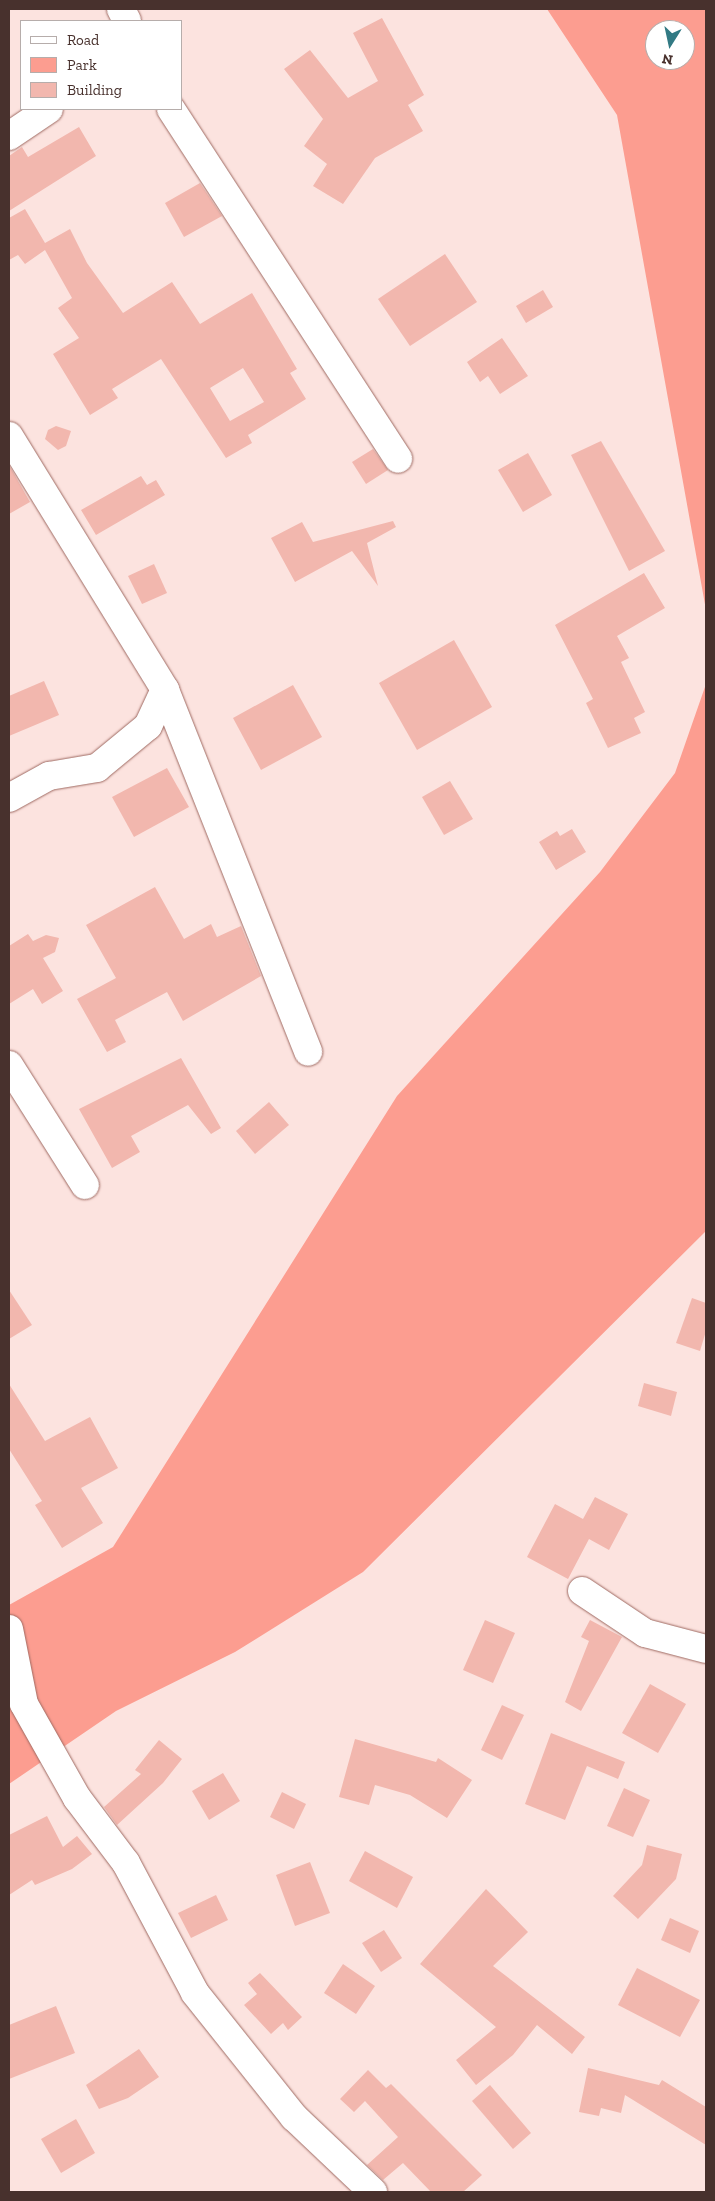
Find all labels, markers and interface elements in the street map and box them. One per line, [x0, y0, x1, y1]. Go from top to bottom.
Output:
legend [20, 20, 182, 110]
north arrow [645, 20, 695, 70]
text: Road [67, 31, 99, 49]
text: N [661, 50, 674, 69]
text: Park [67, 56, 97, 74]
text: Building [67, 81, 122, 99]

